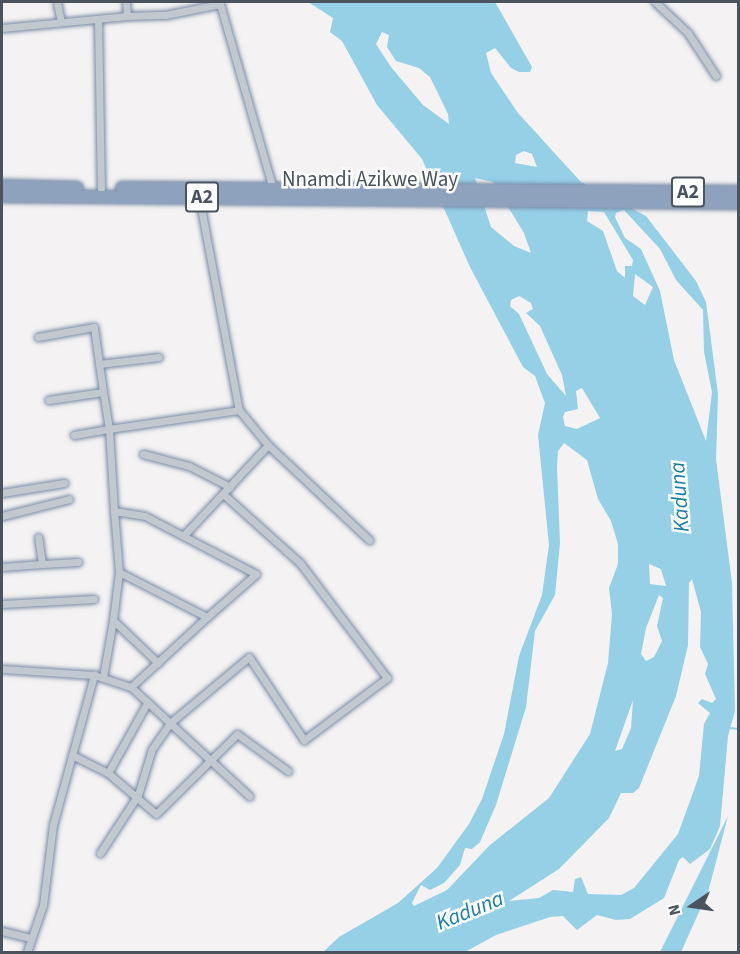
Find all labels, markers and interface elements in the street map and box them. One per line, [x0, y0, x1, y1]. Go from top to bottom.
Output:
street label: Nnamdi Azikwe Way [282, 166, 458, 192]
road number: A2 [670, 175, 706, 209]
road number: A2 [184, 180, 220, 214]
water label: Kaduna [664, 461, 696, 533]
north arrow [662, 876, 722, 936]
water label: Kaduna [432, 886, 508, 936]
text: N [663, 902, 686, 918]

